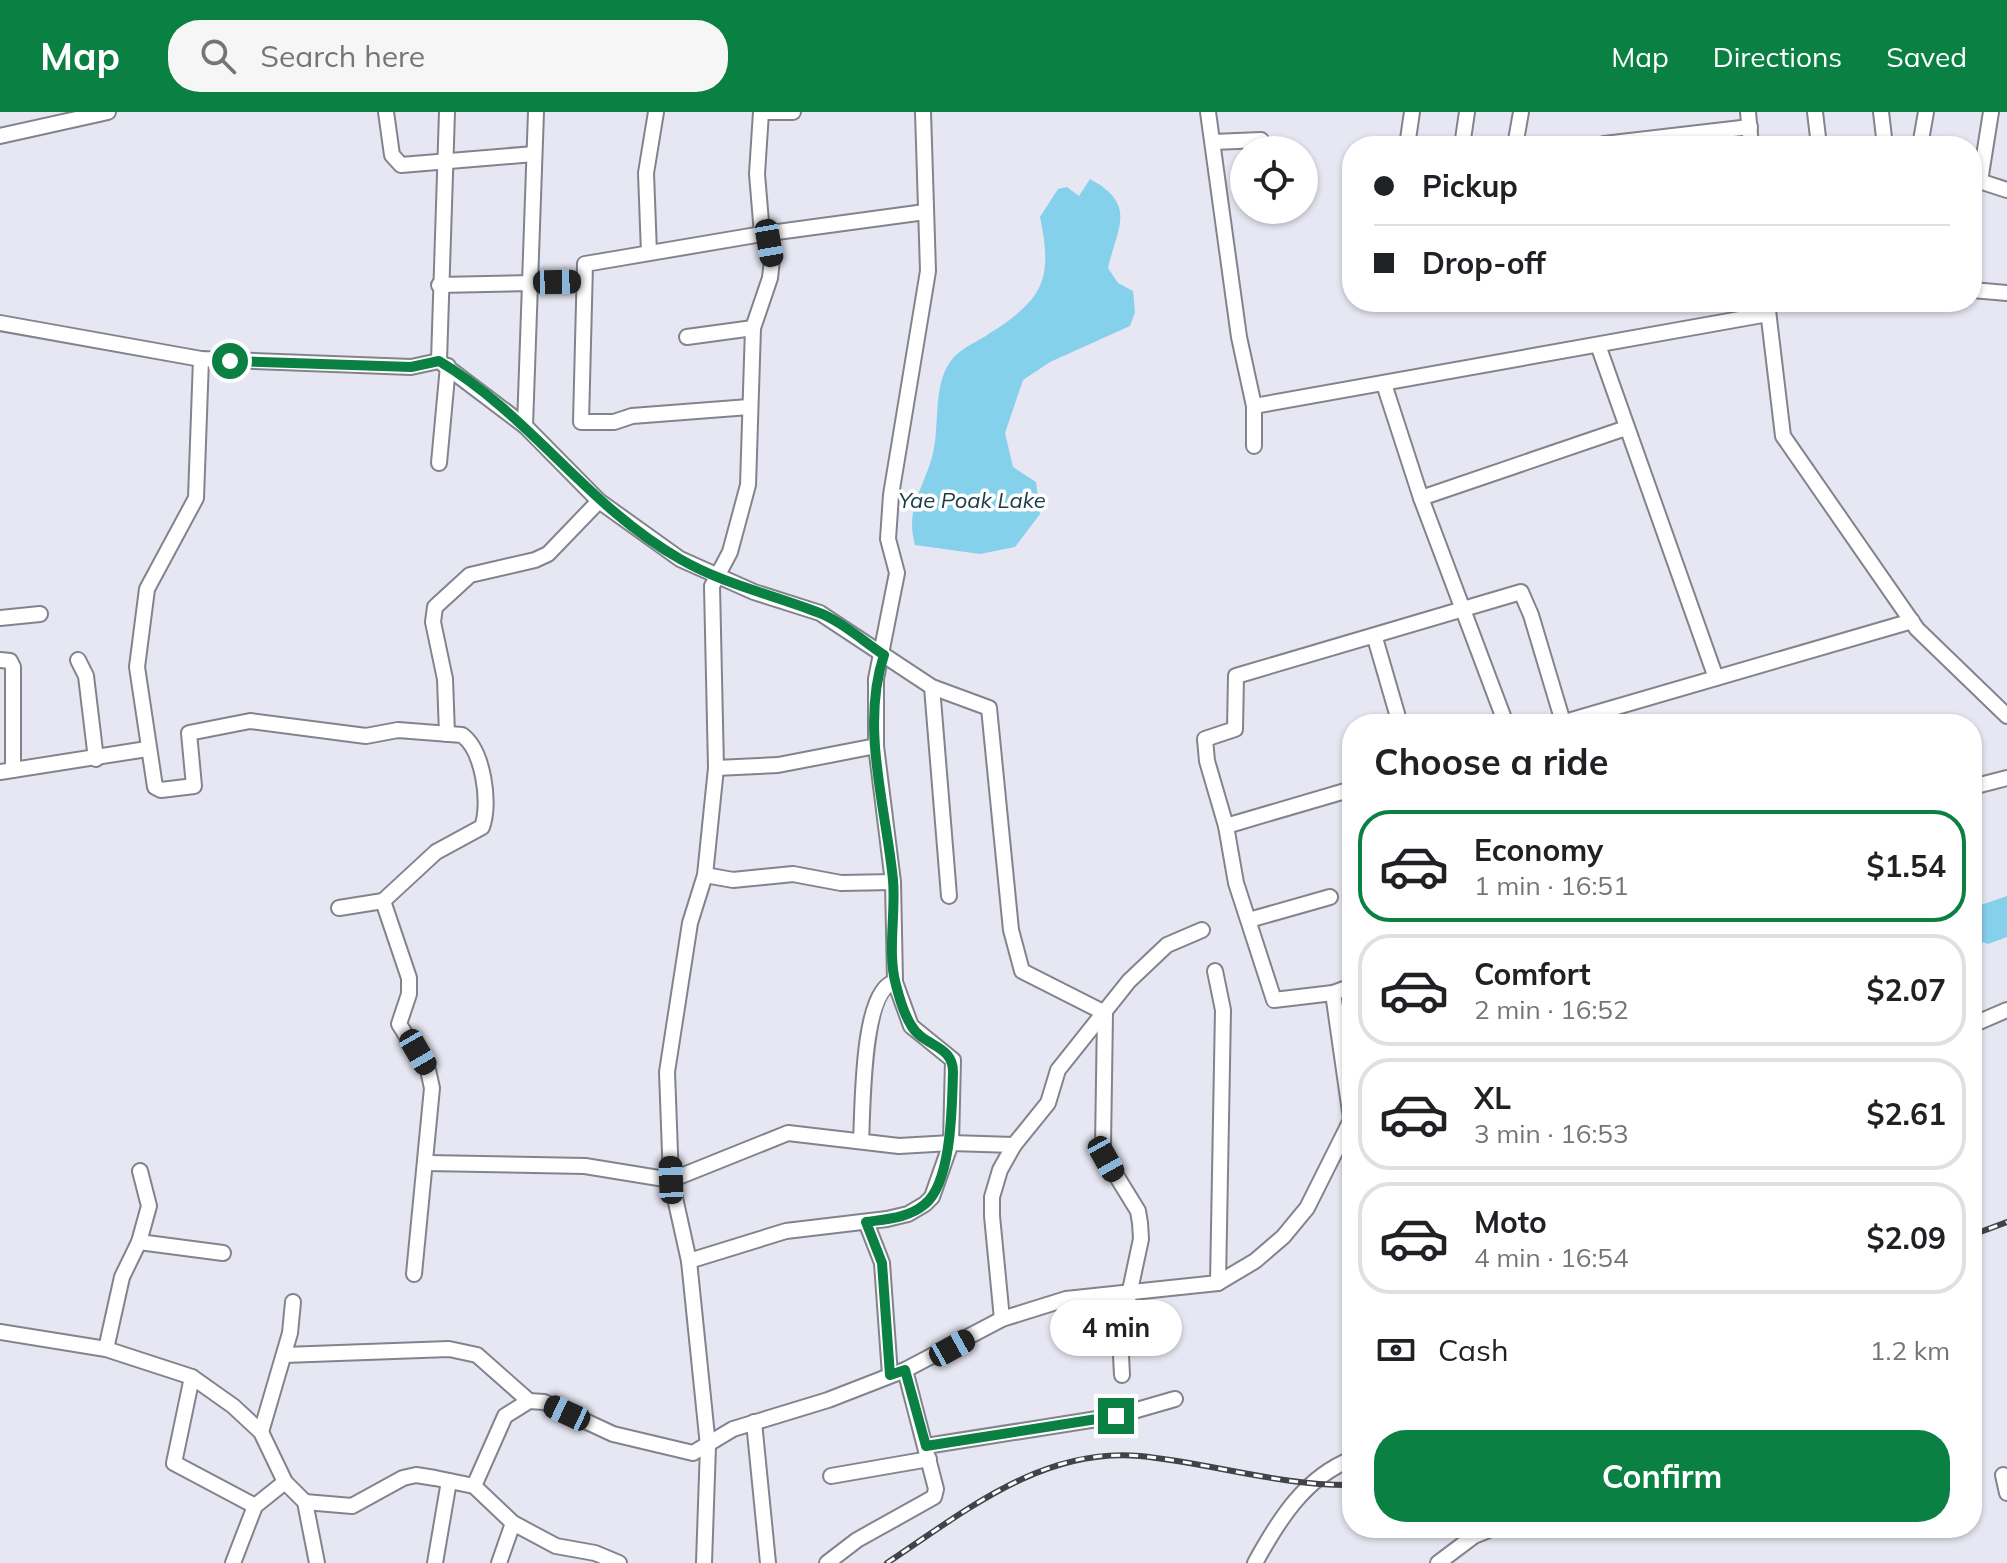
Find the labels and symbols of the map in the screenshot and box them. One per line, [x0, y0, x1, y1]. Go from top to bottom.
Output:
car [753, 217, 785, 269]
car [533, 270, 581, 294]
route start [212, 343, 248, 379]
water label: Yae Poak Lake [898, 486, 1046, 514]
car [396, 1025, 440, 1079]
car [1084, 1132, 1128, 1186]
car [658, 1156, 684, 1204]
callout: 4 min [1050, 1300, 1182, 1356]
car [925, 1326, 979, 1370]
car [540, 1392, 594, 1434]
route end [1098, 1398, 1134, 1434]

